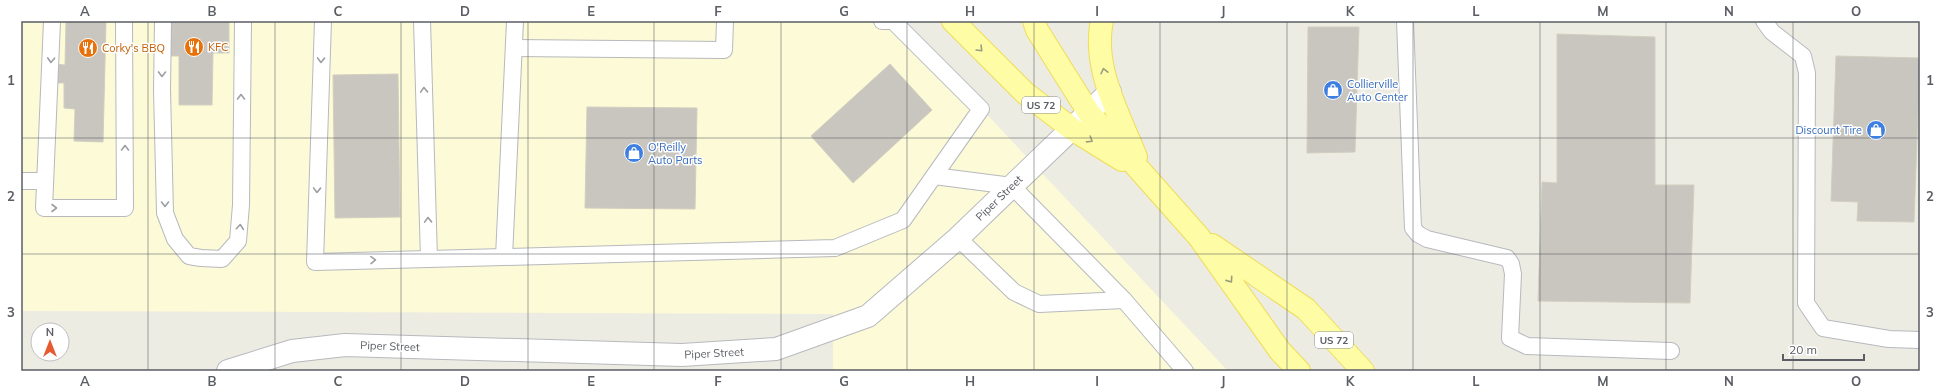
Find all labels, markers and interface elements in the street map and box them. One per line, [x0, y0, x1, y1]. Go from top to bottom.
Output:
text: A [80, 3, 90, 19]
text: B [208, 3, 217, 19]
text: C [334, 3, 343, 19]
text: D [460, 3, 470, 19]
text: E [587, 3, 595, 19]
text: F [714, 3, 722, 19]
text: G [839, 3, 849, 19]
text: H [965, 3, 975, 19]
text: I [1095, 3, 1099, 19]
text: J [1221, 3, 1225, 19]
text: K [1346, 3, 1356, 19]
text: L [1472, 3, 1480, 19]
text: M [1597, 3, 1609, 19]
text: N [1724, 3, 1734, 19]
text: O [1851, 3, 1861, 19]
restaurant icon: KFC [183, 36, 205, 58]
restaurant icon: Corky's BBQ [77, 37, 99, 59]
place label: KFC [208, 40, 229, 54]
place label: Corky's BBQ [102, 41, 165, 55]
one-way arrow [975, 44, 983, 52]
one-way arrow [46, 57, 55, 63]
one-way arrow [317, 57, 326, 63]
one-way arrow [1100, 67, 1109, 74]
one-way arrow [158, 71, 167, 77]
text: 1 [7, 72, 15, 88]
text: 1 [1926, 72, 1934, 88]
place label: Collierville Auto Center [1347, 77, 1408, 104]
shop icon: Collierville Auto Center [1322, 79, 1344, 101]
one-way arrow [420, 87, 428, 93]
one-way arrow [237, 94, 245, 100]
road number: US 72 [1022, 97, 1060, 113]
shop icon: Discount Tire [1865, 119, 1887, 141]
place label: Discount Tire [1795, 123, 1862, 137]
one-way arrow [1086, 136, 1093, 143]
place label: O'Reilly Auto Parts [648, 140, 702, 167]
shop icon: O'Reilly Auto Parts [623, 142, 645, 164]
one-way arrow [121, 145, 129, 151]
street label: Piper Street [973, 172, 1025, 224]
one-way arrow [313, 187, 322, 193]
text: 2 [7, 188, 15, 204]
text: 2 [1926, 188, 1934, 204]
one-way arrow [161, 201, 169, 207]
one-way arrow [51, 204, 57, 212]
one-way arrow [424, 217, 432, 223]
one-way arrow [235, 224, 244, 230]
one-way arrow [370, 256, 376, 265]
one-way arrow [1225, 276, 1233, 283]
text: 3 [7, 304, 15, 320]
text: 3 [1926, 304, 1934, 320]
north arrow [30, 322, 70, 362]
text: N [46, 325, 54, 339]
road number: US 72 [1315, 332, 1353, 348]
scale bar [1783, 336, 1864, 362]
street label: Piper Street [360, 338, 420, 354]
text: 20 m [1789, 342, 1817, 357]
street label: Piper Street [684, 344, 744, 362]
text: A [80, 373, 90, 389]
text: B [208, 373, 217, 389]
text: C [334, 373, 343, 389]
text: D [460, 373, 470, 389]
text: E [587, 373, 595, 389]
text: F [714, 373, 722, 389]
text: G [839, 373, 849, 389]
text: H [965, 373, 975, 389]
text: I [1095, 373, 1099, 389]
text: J [1221, 373, 1225, 389]
text: K [1346, 373, 1356, 389]
text: L [1472, 373, 1480, 389]
text: M [1597, 373, 1609, 389]
text: N [1724, 373, 1734, 389]
text: O [1851, 373, 1861, 389]

